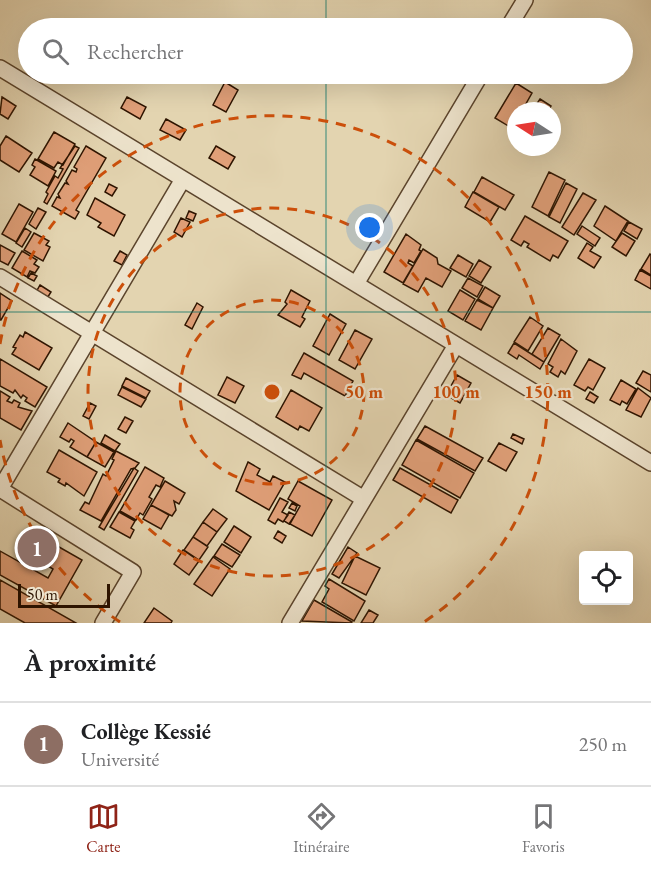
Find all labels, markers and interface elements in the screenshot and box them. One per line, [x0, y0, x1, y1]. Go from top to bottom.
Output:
search box [18, 18, 633, 84]
icon: search [39, 35, 72, 68]
text: Rechercher [87, 37, 183, 66]
north arrow [507, 102, 561, 156]
your location [355, 213, 384, 242]
text: 50 m [345, 380, 383, 403]
text: 100 m [432, 380, 480, 403]
text: 150 m [524, 380, 572, 403]
centre of rings [262, 382, 282, 402]
pin: 1 [18, 526, 57, 570]
map controls [579, 551, 633, 605]
button: locate [579, 551, 633, 605]
scale bar [18, 581, 110, 608]
text: 50 m [27, 584, 58, 605]
text: À proximité [24, 645, 156, 679]
text: Collège Kessié [81, 717, 211, 746]
text: 1 [38, 731, 49, 757]
text: 250 m [579, 731, 627, 757]
text: Université [81, 746, 159, 772]
tab: Carte [86, 800, 121, 857]
tab: Itinéraire [293, 800, 349, 857]
tab: Favoris [522, 800, 565, 857]

